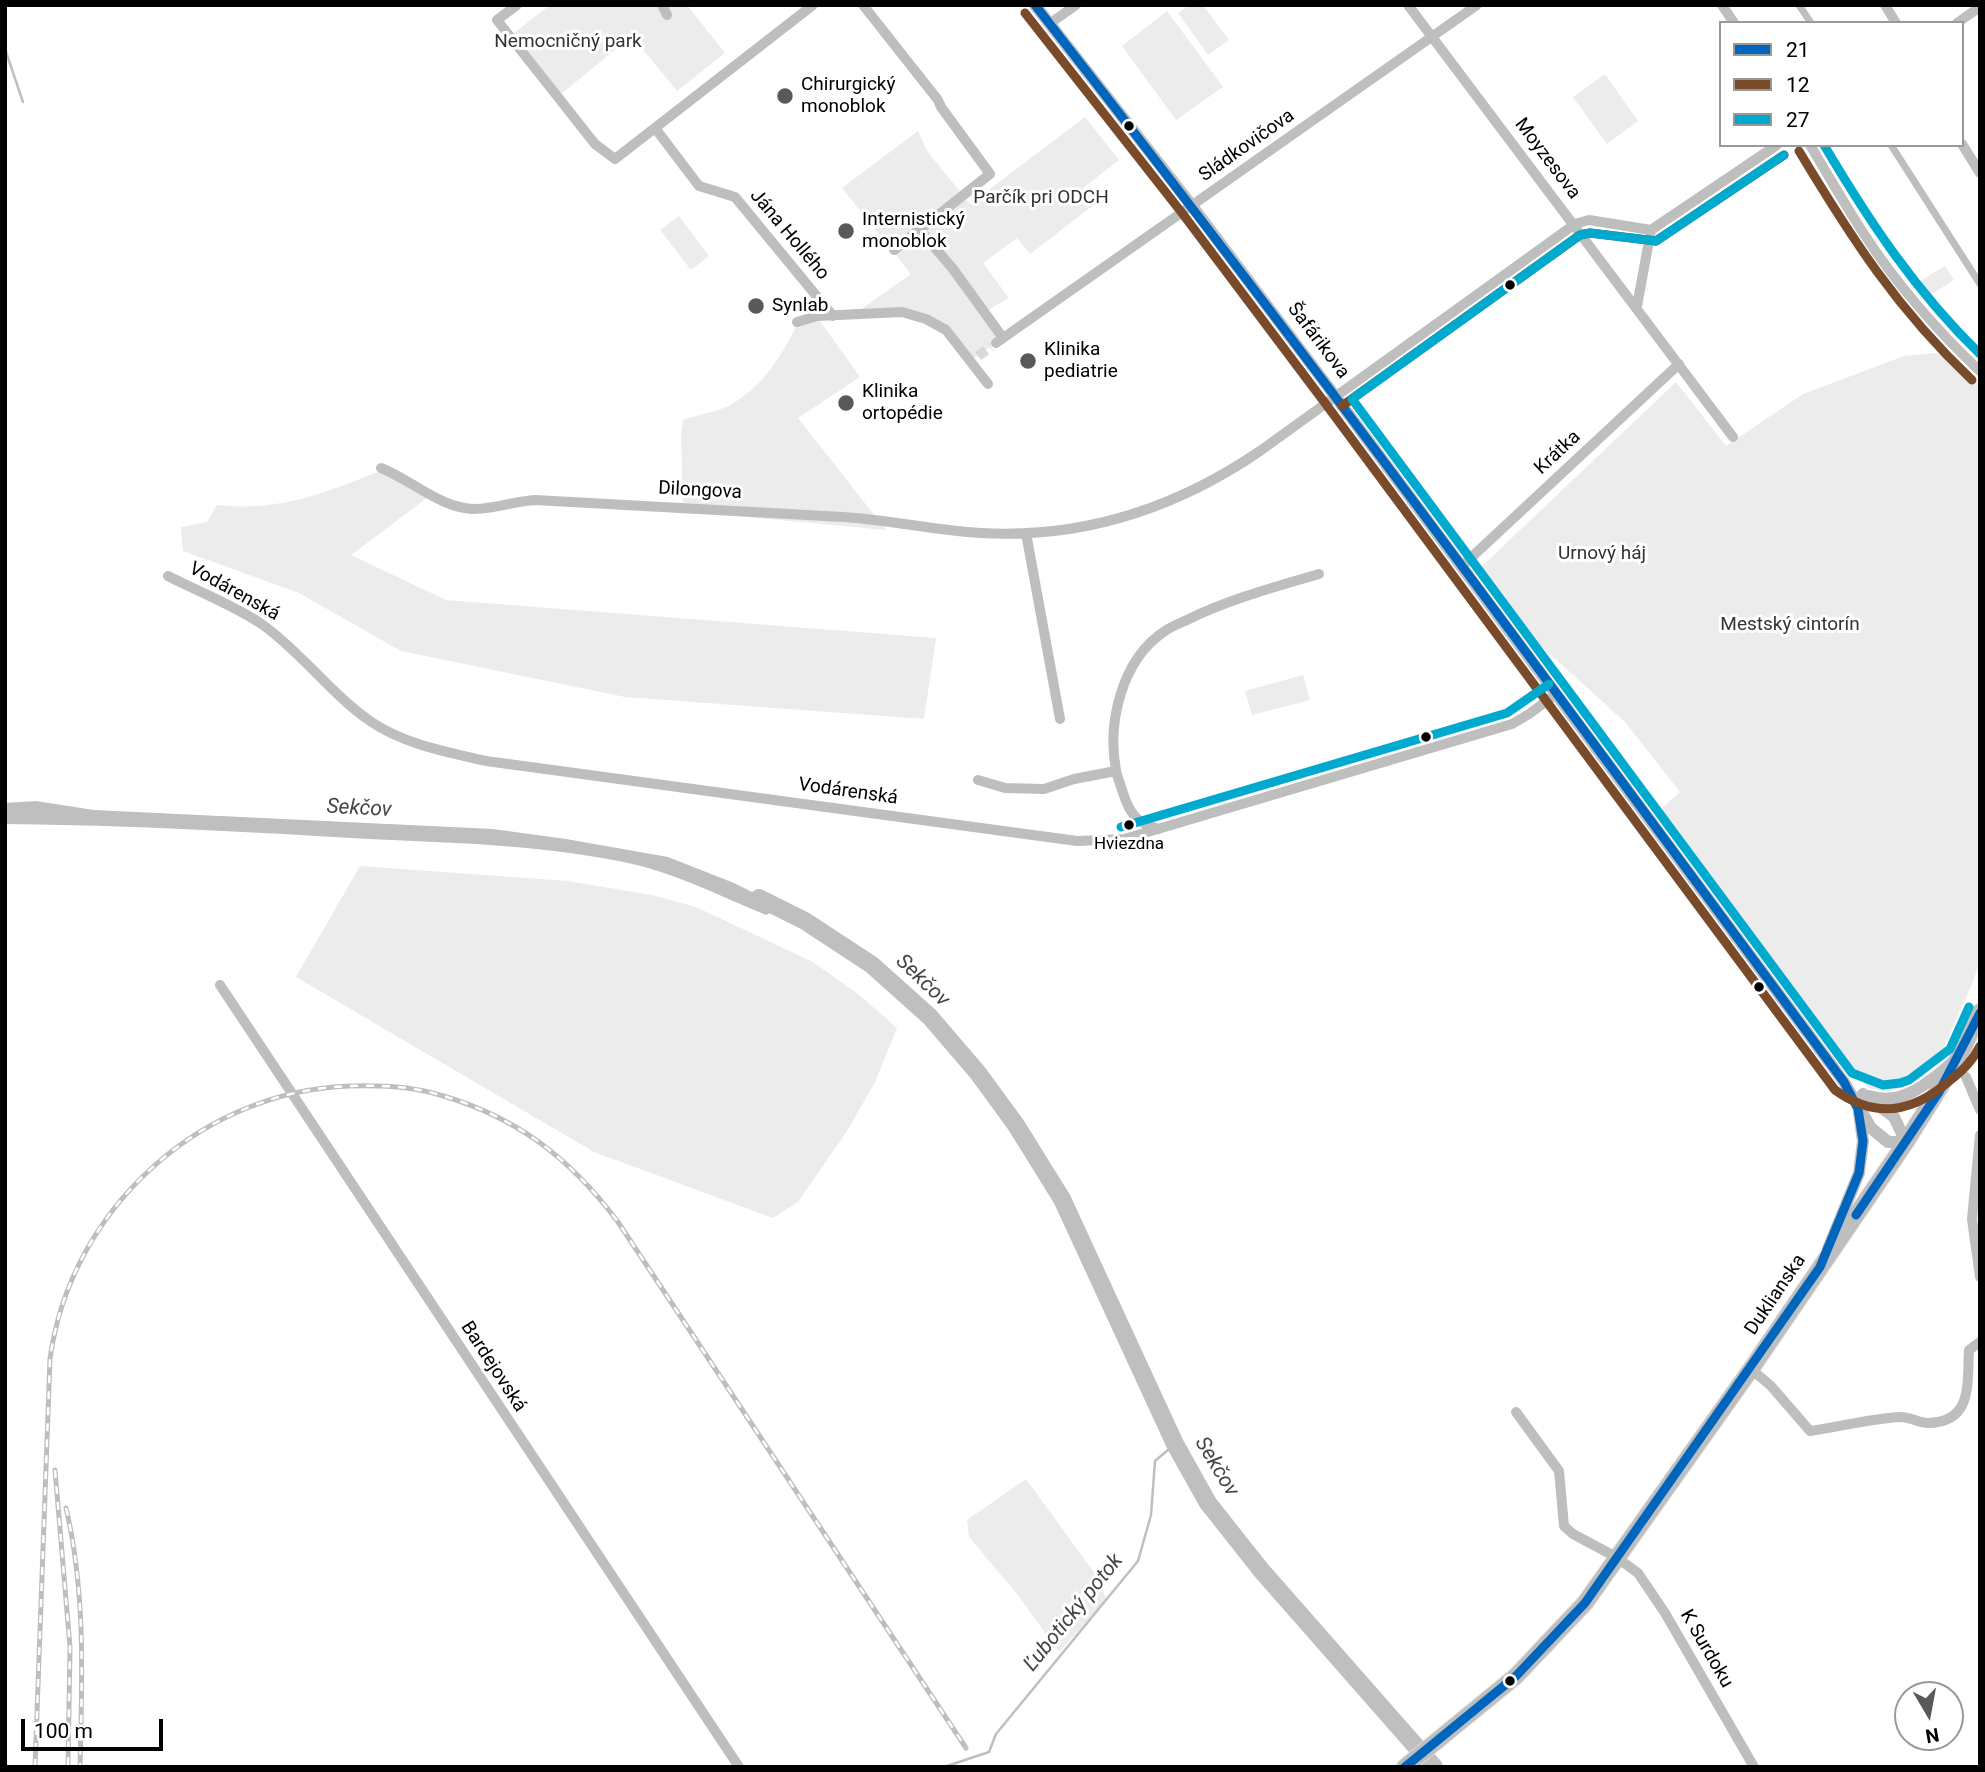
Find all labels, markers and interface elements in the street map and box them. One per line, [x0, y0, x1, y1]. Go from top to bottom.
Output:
legend [1719, 21, 1964, 147]
park label: Nemocničný park [494, 31, 642, 53]
text: 21 [1786, 38, 1810, 62]
text: 12 [1786, 73, 1810, 97]
place label: Chirurgický monoblok [801, 74, 895, 118]
marker: Chirurgický monoblok [775, 86, 795, 106]
street label: Sládkovičova [1195, 105, 1299, 187]
text: 27 [1786, 108, 1810, 132]
street label: Moyzesova [1509, 114, 1585, 204]
unlabelled marker [1122, 119, 1136, 133]
street label: Jána Hollého [744, 185, 834, 285]
park label: Parčík pri ODCH [973, 187, 1109, 209]
place label: Internistický monoblok [862, 209, 965, 253]
marker: Internistický monoblok [836, 221, 856, 241]
unlabelled marker [1503, 278, 1517, 292]
place label: Synlab [772, 295, 828, 317]
marker: Synlab [746, 296, 766, 316]
street label: Šafárikova [1282, 298, 1354, 384]
place label: Klinika pediatrie [1044, 339, 1118, 383]
marker: Klinika pediatrie [1018, 351, 1038, 371]
place label: Klinika ortopédie [862, 381, 943, 425]
marker: Klinika ortopédie [836, 393, 856, 413]
street label: Krátka [1530, 426, 1586, 480]
street label: Dilongova [658, 477, 742, 505]
park label: Urnový háj [1558, 543, 1646, 565]
street label: Vodárenská [185, 558, 283, 626]
park label: Mestský cintorín [1720, 614, 1860, 636]
unlabelled marker [1419, 730, 1433, 744]
street label: Vodárenská [797, 774, 899, 810]
water label: Sekčov [326, 795, 392, 823]
marker: Hviezdna [1122, 818, 1136, 832]
place label: Hviezdna [1094, 835, 1164, 855]
water label: Sekčov [890, 949, 954, 1013]
unlabelled marker [1752, 980, 1766, 994]
street label: Duklianska [1741, 1250, 1811, 1340]
street label: Bardejovská [455, 1317, 531, 1417]
water label: Sekčov [1188, 1433, 1244, 1501]
water label: Ľubotický potok [1019, 1549, 1129, 1677]
street label: K Surdoku [1675, 1606, 1737, 1692]
unlabelled marker [1503, 1674, 1517, 1688]
north arrow [1894, 1681, 1964, 1751]
scale bar [24, 1706, 166, 1750]
text: 100 m [34, 1719, 93, 1743]
text: N [1924, 1723, 1941, 1748]

